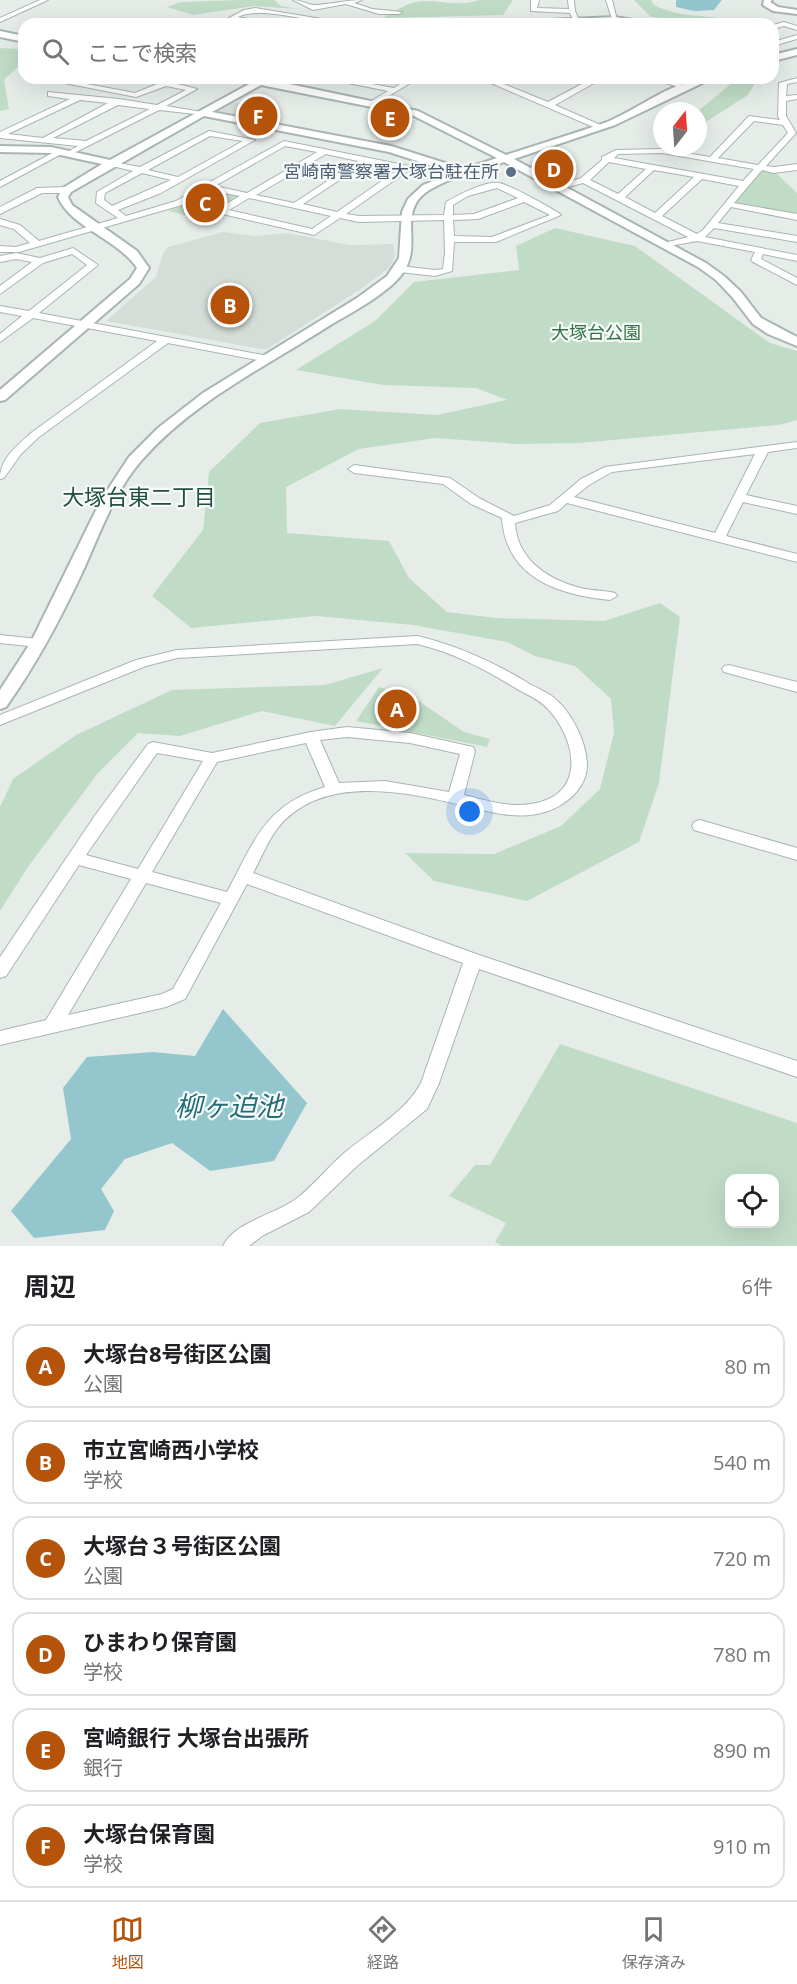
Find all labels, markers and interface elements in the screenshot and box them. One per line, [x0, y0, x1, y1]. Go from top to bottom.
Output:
search box [18, 18, 779, 84]
icon: search [39, 35, 72, 68]
text: ここで検索 [87, 37, 197, 67]
pin: F [238, 94, 278, 138]
pin: E [370, 96, 410, 140]
north arrow [653, 102, 707, 156]
pin: D [534, 146, 574, 192]
place label: 宮崎南警察署大塚台駐在所 [283, 159, 499, 183]
marker: 宮崎南警察署大塚台駐在所 [504, 165, 518, 179]
pin: C [186, 180, 224, 226]
pin: B [210, 282, 250, 328]
park label: 大塚台公園 [551, 320, 641, 344]
district label: 大塚台東二丁目 [62, 481, 216, 511]
pin: A [378, 686, 416, 732]
your location [455, 797, 484, 826]
water label: 柳ヶ迫池 [175, 1087, 286, 1124]
map controls [725, 1174, 779, 1228]
button: locate [725, 1174, 779, 1228]
text: 周辺 [24, 1268, 76, 1304]
text: 6件 [742, 1273, 773, 1300]
text: 大塚台8号街区公園 [83, 1338, 272, 1368]
text: A [39, 1353, 52, 1380]
text: 80 m [724, 1353, 771, 1380]
text: 公園 [83, 1370, 123, 1397]
text: 市立宮崎西小学校 [83, 1434, 259, 1464]
text: B [39, 1449, 52, 1476]
text: 540 m [713, 1449, 771, 1476]
text: 学校 [83, 1466, 123, 1493]
text: 大塚台３号街区公園 [83, 1530, 281, 1560]
text: C [39, 1545, 52, 1572]
text: 720 m [713, 1545, 771, 1572]
text: 公園 [83, 1562, 123, 1589]
text: ひまわり保育園 [83, 1626, 237, 1656]
text: D [38, 1641, 53, 1668]
text: 780 m [713, 1641, 771, 1668]
text: 学校 [83, 1658, 123, 1685]
text: 宮崎銀行 大塚台出張所 [83, 1722, 309, 1752]
text: E [40, 1737, 51, 1764]
text: 890 m [713, 1737, 771, 1764]
text: 銀行 [83, 1754, 123, 1781]
text: 大塚台保育園 [83, 1818, 215, 1848]
text: F [40, 1833, 51, 1860]
text: 910 m [713, 1833, 771, 1860]
text: 学校 [83, 1850, 123, 1877]
tab: 地図 [111, 1913, 144, 1973]
tab: 経路 [366, 1913, 399, 1973]
tab: 保存済み [622, 1913, 686, 1973]

